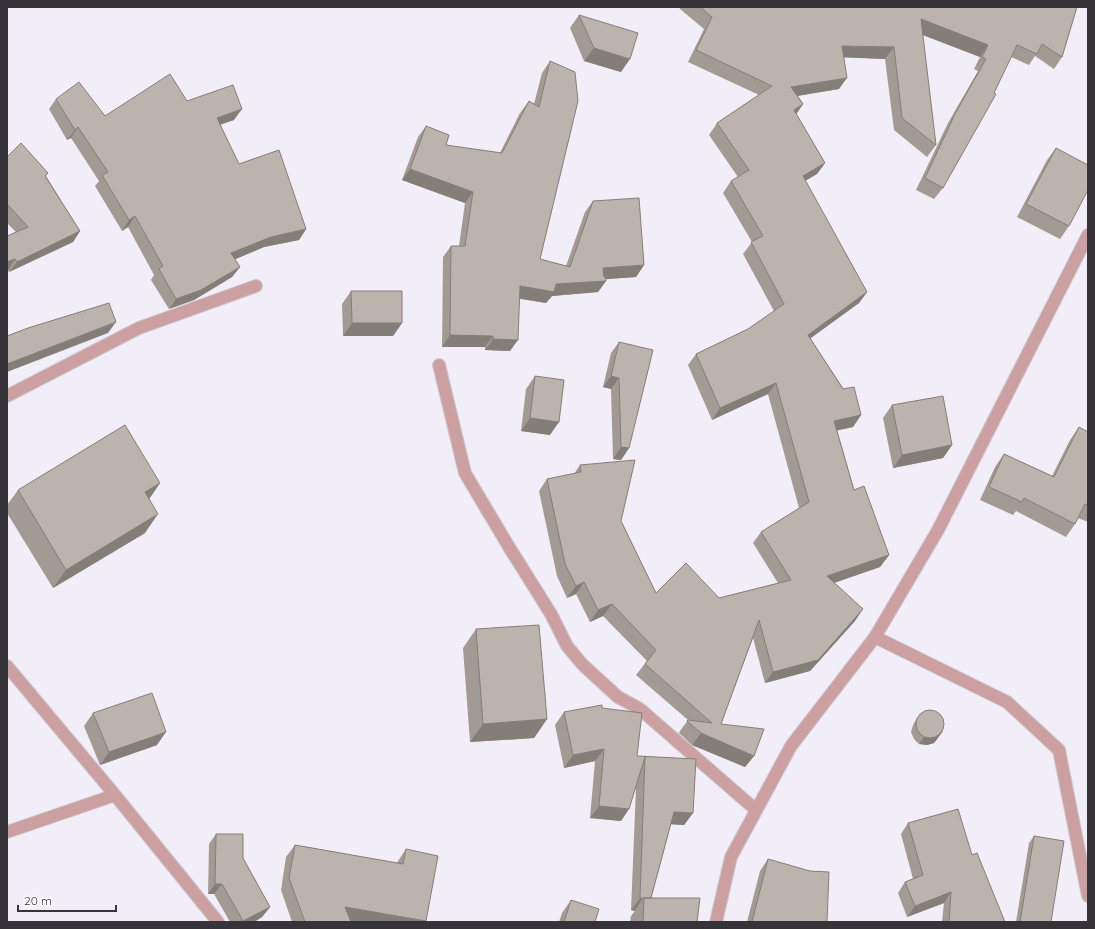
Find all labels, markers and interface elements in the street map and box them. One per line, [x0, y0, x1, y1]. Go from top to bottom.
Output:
scale bar [18, 887, 116, 913]
text: 20 m [24, 893, 52, 908]

